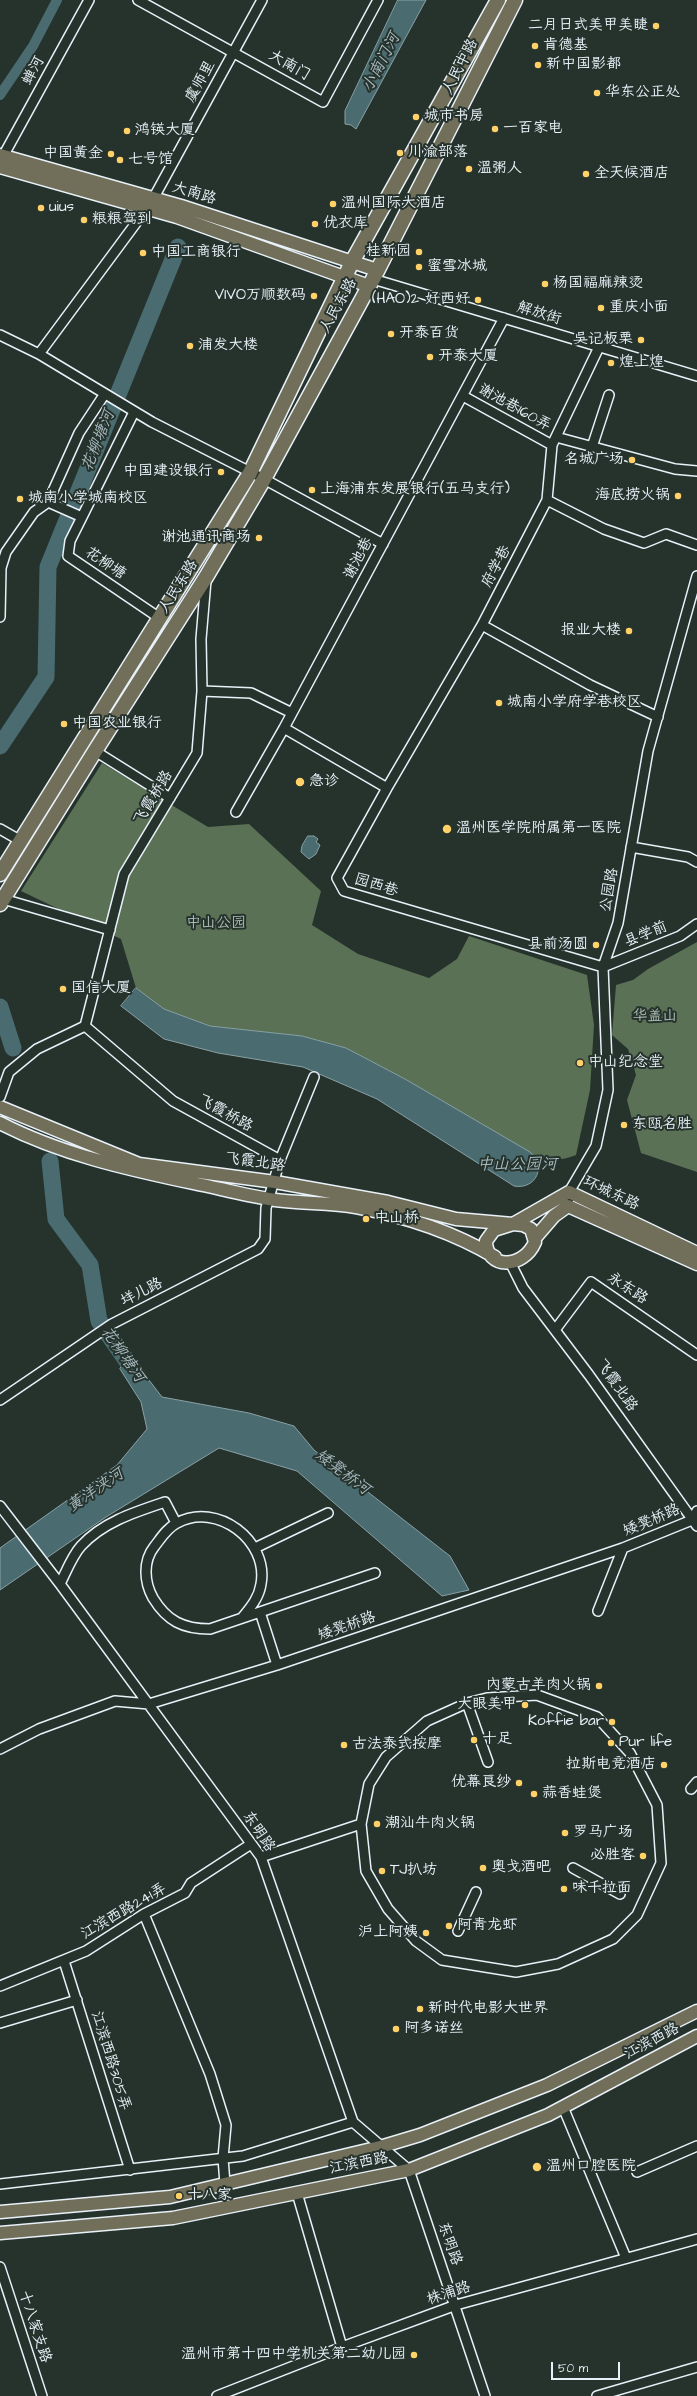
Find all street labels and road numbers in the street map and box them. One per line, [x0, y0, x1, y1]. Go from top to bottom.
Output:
street label: 人民中路 [439, 36, 483, 98]
street label: 大南门 [265, 47, 313, 85]
street label: 蝉河 [19, 54, 49, 88]
street label: 虞师里 [182, 58, 220, 106]
street label: 大南路 [170, 179, 218, 209]
street label: 人民东路 [317, 275, 361, 337]
street label: 解放街 [515, 299, 563, 329]
street label: 谢池巷160弄 [474, 381, 554, 435]
street label: 谢池巷 [340, 535, 378, 583]
street label: 府学巷 [478, 543, 516, 591]
street label: 花柳塘 [81, 544, 129, 584]
street label: 人民东路 [155, 557, 203, 617]
street label: 飞霞桥路 [131, 768, 177, 828]
street label: 公园路 [597, 866, 623, 914]
street label: 园西巷 [352, 871, 400, 901]
street label: 县学前 [622, 918, 670, 952]
street label: 飞霞桥路 [194, 1092, 256, 1136]
street label: 飞霞北路 [224, 1150, 286, 1176]
street label: 环城东路 [580, 1173, 642, 1215]
street label: 永东路 [603, 1269, 651, 1309]
street label: 垟儿路 [118, 1275, 166, 1311]
street label: 飞霞北路 [591, 1356, 641, 1416]
street label: 矮凳桥路 [621, 1501, 683, 1541]
street label: 矮凳桥路 [316, 1609, 378, 1645]
street label: 东明路 [238, 1808, 278, 1856]
street label: 江滨西路241弄 [78, 1880, 170, 1944]
street label: 江滨西路305弄 [86, 2009, 134, 2113]
street label: 江滨西路 [621, 2020, 683, 2064]
street label: 江滨西路 [328, 2149, 390, 2179]
street label: 东明路 [433, 2220, 465, 2268]
street label: 株浦路 [425, 2278, 473, 2310]
street label: 十八家支路 [14, 2289, 54, 2365]

